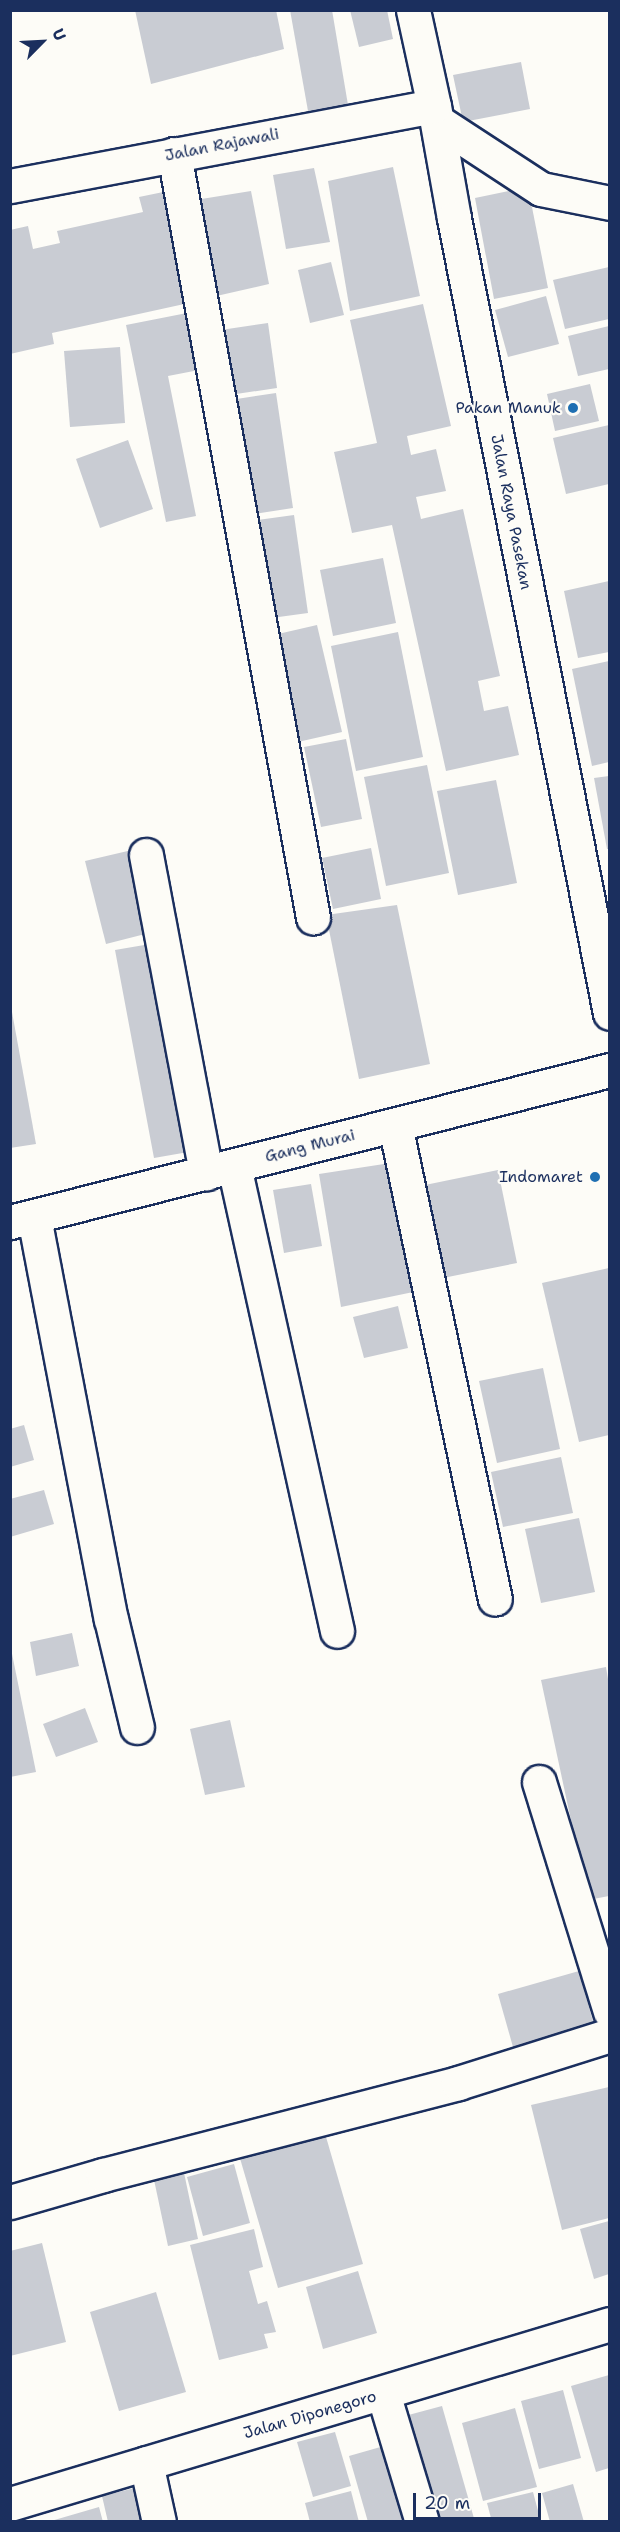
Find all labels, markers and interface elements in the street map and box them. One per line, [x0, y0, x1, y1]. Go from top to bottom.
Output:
north arrow [12, 12, 72, 72]
text: U [47, 25, 71, 44]
street label: Jalan Rajawali [163, 124, 281, 166]
place label: Pakan Manuk [455, 398, 561, 418]
marker: Pakan Manuk [566, 401, 580, 415]
street label: Jalan Raya Pasekan [487, 433, 535, 591]
street label: Gang Murai [263, 1126, 357, 1166]
place label: Indomaret [499, 1167, 583, 1187]
marker: Indomaret [588, 1170, 602, 1184]
street label: Jalan Diponegoro [241, 2387, 379, 2443]
scale bar [416, 2481, 544, 2519]
text: 20 m [424, 2491, 470, 2515]

